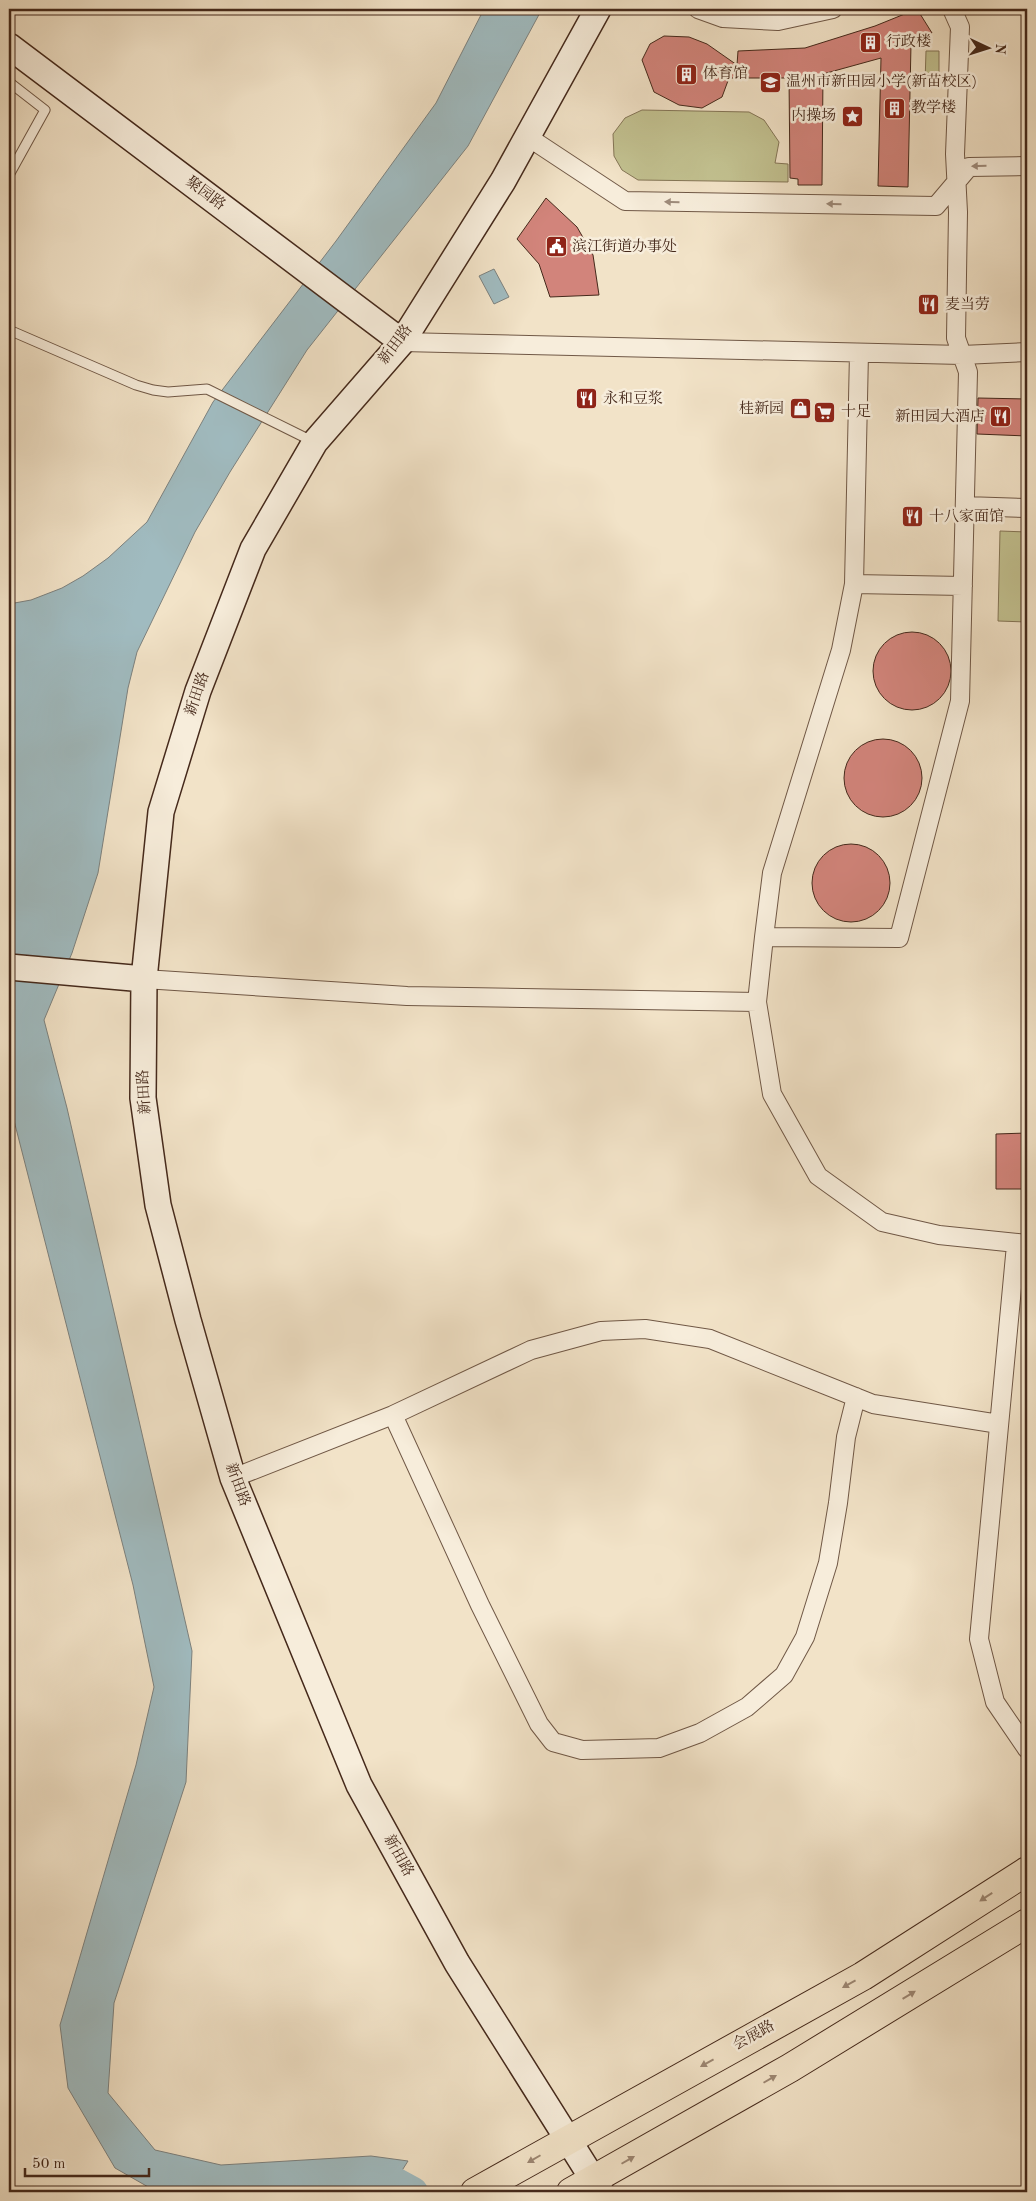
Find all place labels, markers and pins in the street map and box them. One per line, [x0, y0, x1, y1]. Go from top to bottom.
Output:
building icon: 行政楼 [858, 30, 882, 54]
place label: 行政楼 [886, 33, 931, 50]
building icon: 体育馆 [675, 62, 699, 86]
place label: 体育馆 [703, 65, 748, 82]
school or university icon: 温州市新田园小学(新苗校区) [758, 70, 782, 94]
place label: 温州市新田园小学(新苗校区) [786, 73, 977, 90]
building icon: 教学楼 [883, 96, 907, 120]
place label: 教学楼 [911, 99, 956, 116]
place icon: 内操场 [840, 104, 864, 128]
place label: 内操场 [791, 107, 836, 124]
public building icon: 滨江街道办事处 [544, 235, 568, 259]
place label: 滨江街道办事处 [572, 238, 677, 255]
restaurant icon: 麦当劳 [917, 293, 941, 317]
place label: 麦当劳 [945, 296, 990, 313]
restaurant icon: 永和豆浆 [575, 387, 599, 411]
place label: 永和豆浆 [603, 390, 663, 407]
shop icon: 桂新园 [788, 397, 812, 421]
place label: 桂新园 [739, 400, 784, 417]
supermarket icon: 十足 [813, 400, 837, 424]
place label: 十足 [841, 403, 871, 420]
restaurant icon: 新田园大酒店 [989, 405, 1013, 429]
place label: 新田园大酒店 [895, 408, 985, 425]
restaurant icon: 十八家面馆 [901, 505, 925, 529]
place label: 十八家面馆 [929, 508, 1004, 525]

